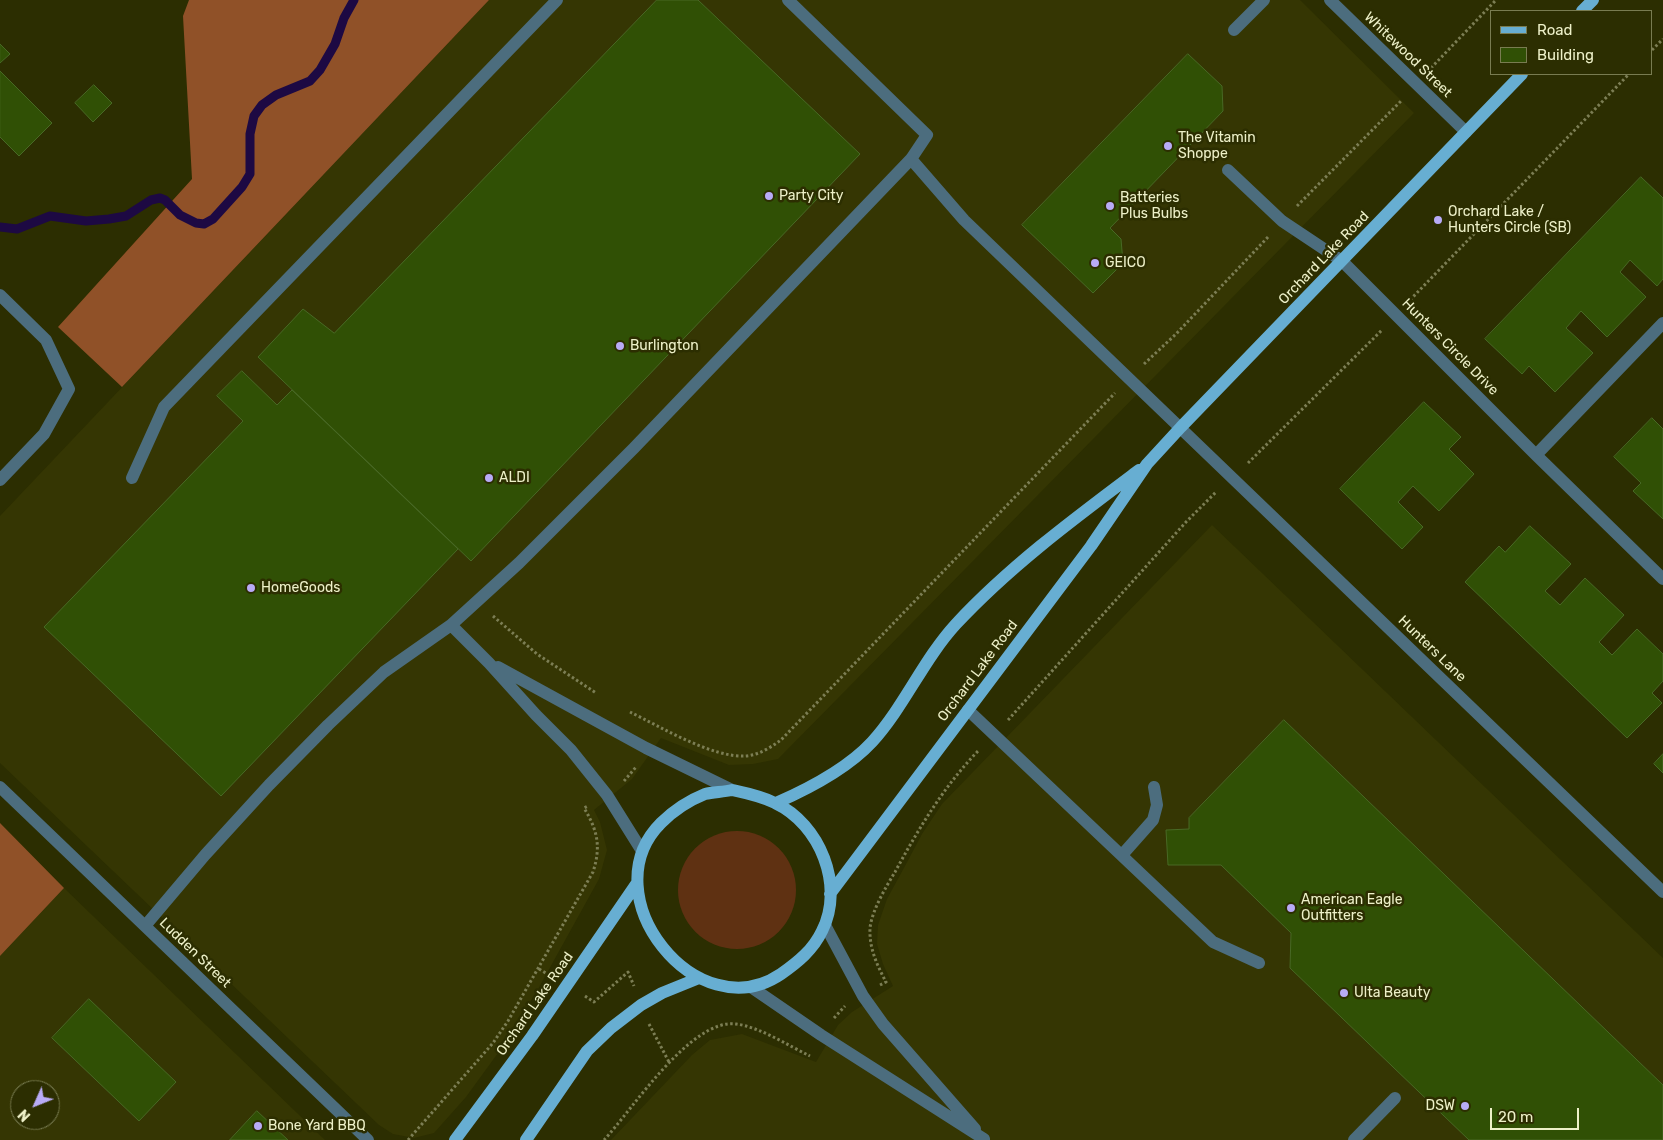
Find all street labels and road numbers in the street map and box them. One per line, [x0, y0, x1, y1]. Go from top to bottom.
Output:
street label: Whitewood Street [1361, 9, 1455, 101]
street label: Orchard Lake Road [1275, 208, 1373, 308]
street label: Hunters Circle Drive [1398, 295, 1502, 399]
street label: Hunters Lane [1395, 612, 1469, 686]
street label: Orchard Lake Road [934, 617, 1022, 725]
street label: Ludden Street [156, 915, 234, 991]
street label: Orchard Lake Road [493, 949, 577, 1059]

